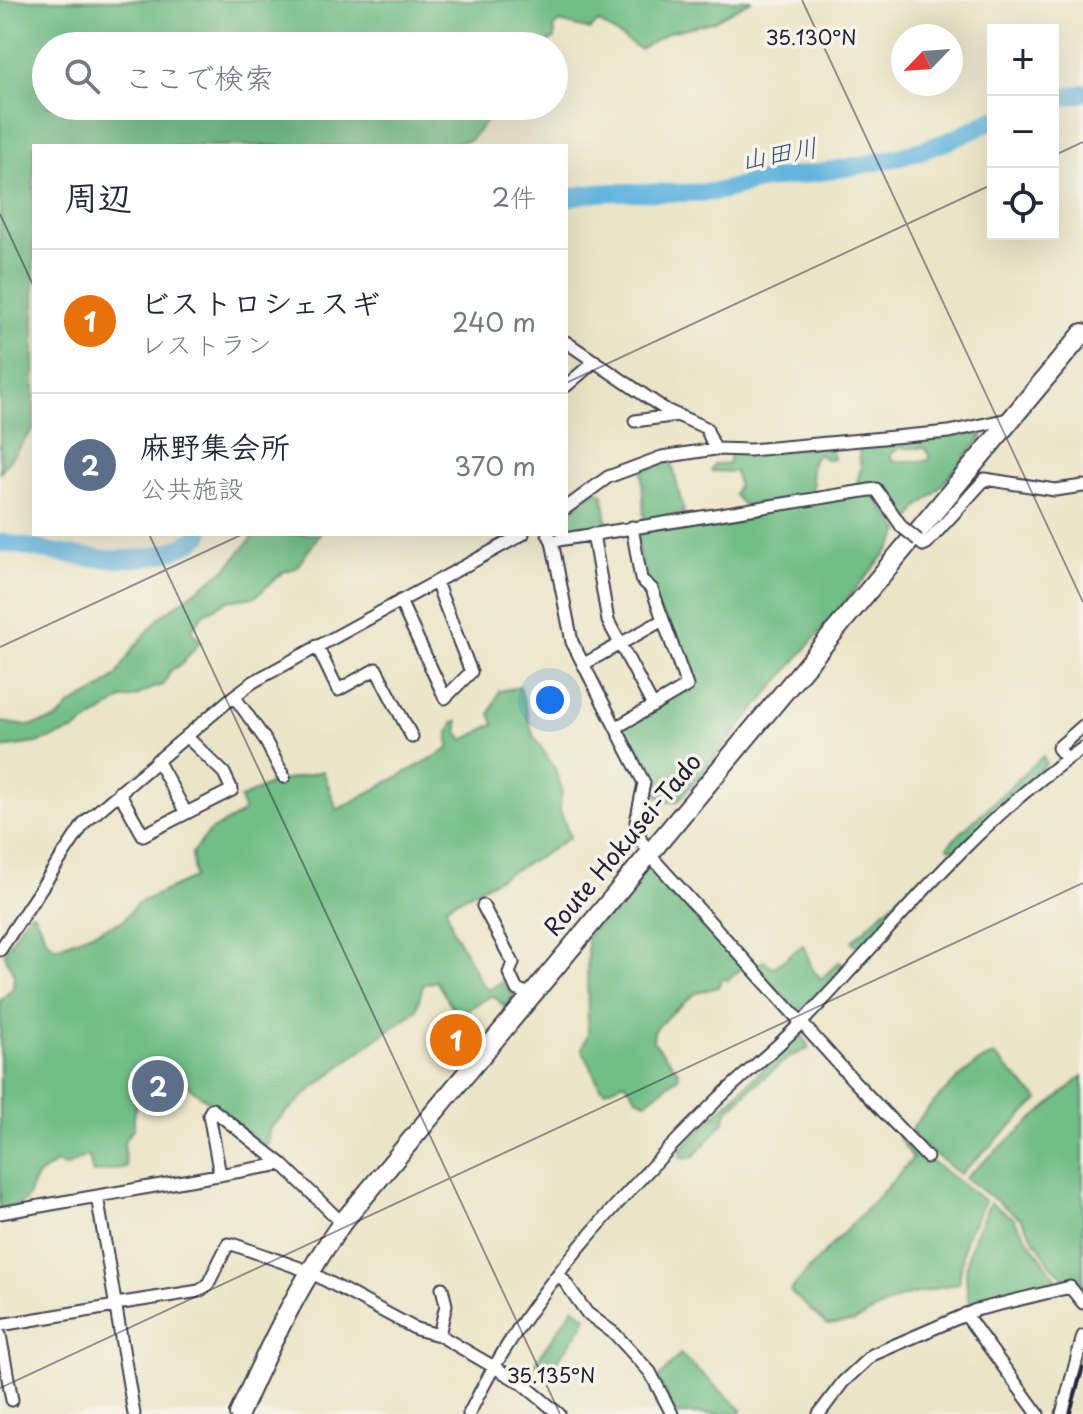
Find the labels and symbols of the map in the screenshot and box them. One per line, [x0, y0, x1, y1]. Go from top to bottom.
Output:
text: 35.130°N [765, 22, 857, 52]
north arrow [891, 24, 963, 96]
water label: 山田川 [737, 127, 821, 179]
your location [530, 680, 570, 720]
street label: Route Hokusei-Tado [534, 744, 709, 943]
pin: 1 [430, 1010, 482, 1070]
pin: 2 [132, 1056, 184, 1116]
text: 35.135°N [507, 1360, 595, 1390]

